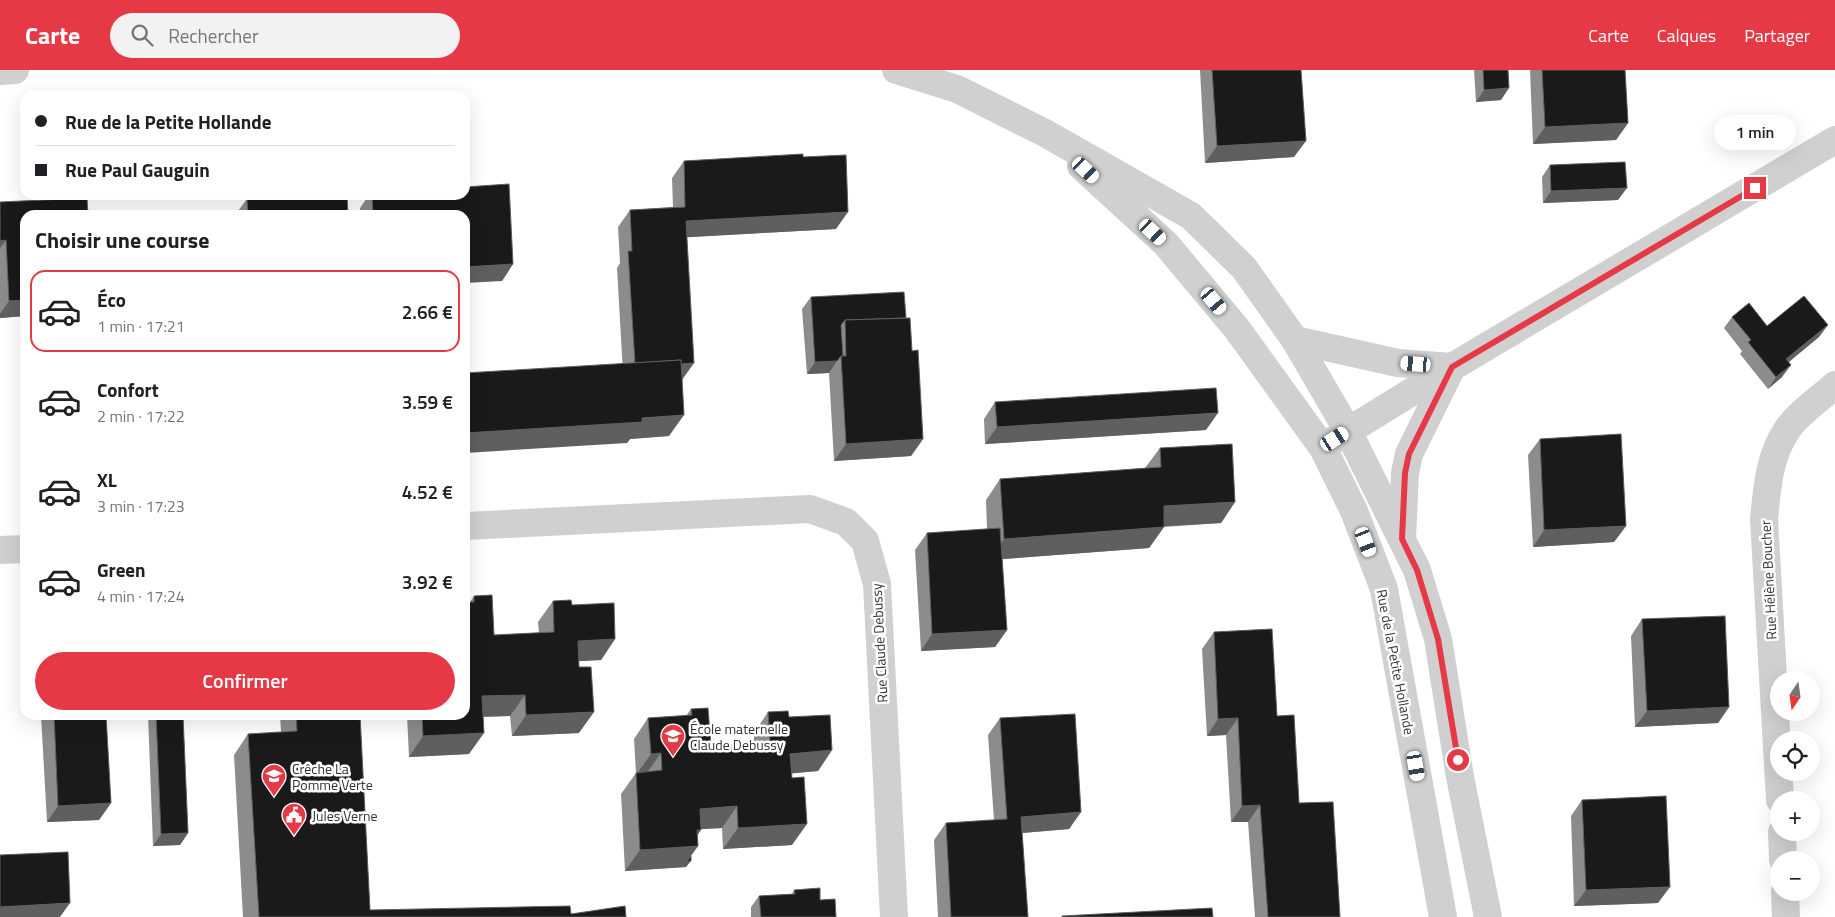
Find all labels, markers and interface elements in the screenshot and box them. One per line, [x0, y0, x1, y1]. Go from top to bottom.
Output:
search box [110, 13, 460, 58]
text: Carte [25, 17, 80, 53]
icon: search [128, 21, 156, 49]
text: Rechercher [168, 21, 258, 50]
text: Carte [1588, 22, 1629, 49]
text: Calques [1657, 22, 1716, 49]
text: Partager [1744, 22, 1810, 49]
text: Rue de la Petite Hollande [65, 107, 271, 136]
callout: 1 min [1714, 116, 1796, 150]
text: 1 min [1736, 120, 1774, 144]
car [1069, 154, 1102, 186]
text: Rue Paul Gauguin [65, 155, 210, 184]
route end [1744, 177, 1766, 199]
car [1136, 216, 1169, 248]
text: Choisir une course [35, 223, 209, 257]
text: Éco [97, 285, 126, 314]
car [1198, 285, 1229, 317]
icon: car [37, 289, 82, 334]
text: 2.66 € [402, 297, 453, 326]
text: 1 min · 17:21 [97, 314, 185, 338]
car [1400, 355, 1431, 373]
text: Confort [97, 375, 159, 404]
icon: car [37, 379, 82, 424]
text: 3.59 € [402, 387, 453, 416]
text: 2 min · 17:22 [97, 404, 185, 428]
car [1318, 425, 1351, 453]
text: XL [97, 465, 117, 494]
icon: car [37, 469, 82, 514]
text: 4.52 € [402, 477, 453, 506]
text: 3 min · 17:23 [97, 494, 185, 518]
street label: Rue Hélène Boucher [1754, 520, 1782, 640]
car [1353, 525, 1378, 559]
text: Green [97, 555, 146, 584]
icon: car [37, 559, 82, 604]
text: 3.92 € [402, 567, 453, 596]
street label: Rue Claude Debussy [865, 583, 893, 703]
text: 4 min · 17:24 [97, 584, 185, 608]
street label: Rue de la Petite Hollande [1372, 588, 1420, 736]
button: Confirmer [35, 652, 455, 710]
north arrow [1770, 671, 1820, 721]
map controls [1770, 671, 1820, 901]
place label: École maternelle Claude Debussy [690, 718, 788, 755]
school or university icon: École maternelle Claude Debussy [660, 723, 686, 757]
button: locate [1770, 731, 1820, 781]
route start [1447, 749, 1469, 771]
car [1406, 750, 1425, 782]
place label: Crêche La Pomme Verte [292, 758, 373, 795]
school or university icon: Crêche La Pomme Verte [261, 763, 287, 797]
button: + [1770, 791, 1820, 841]
public building icon: Jules Verne [281, 802, 307, 836]
place label: Jules Verne [312, 805, 378, 826]
button: − [1770, 851, 1820, 901]

